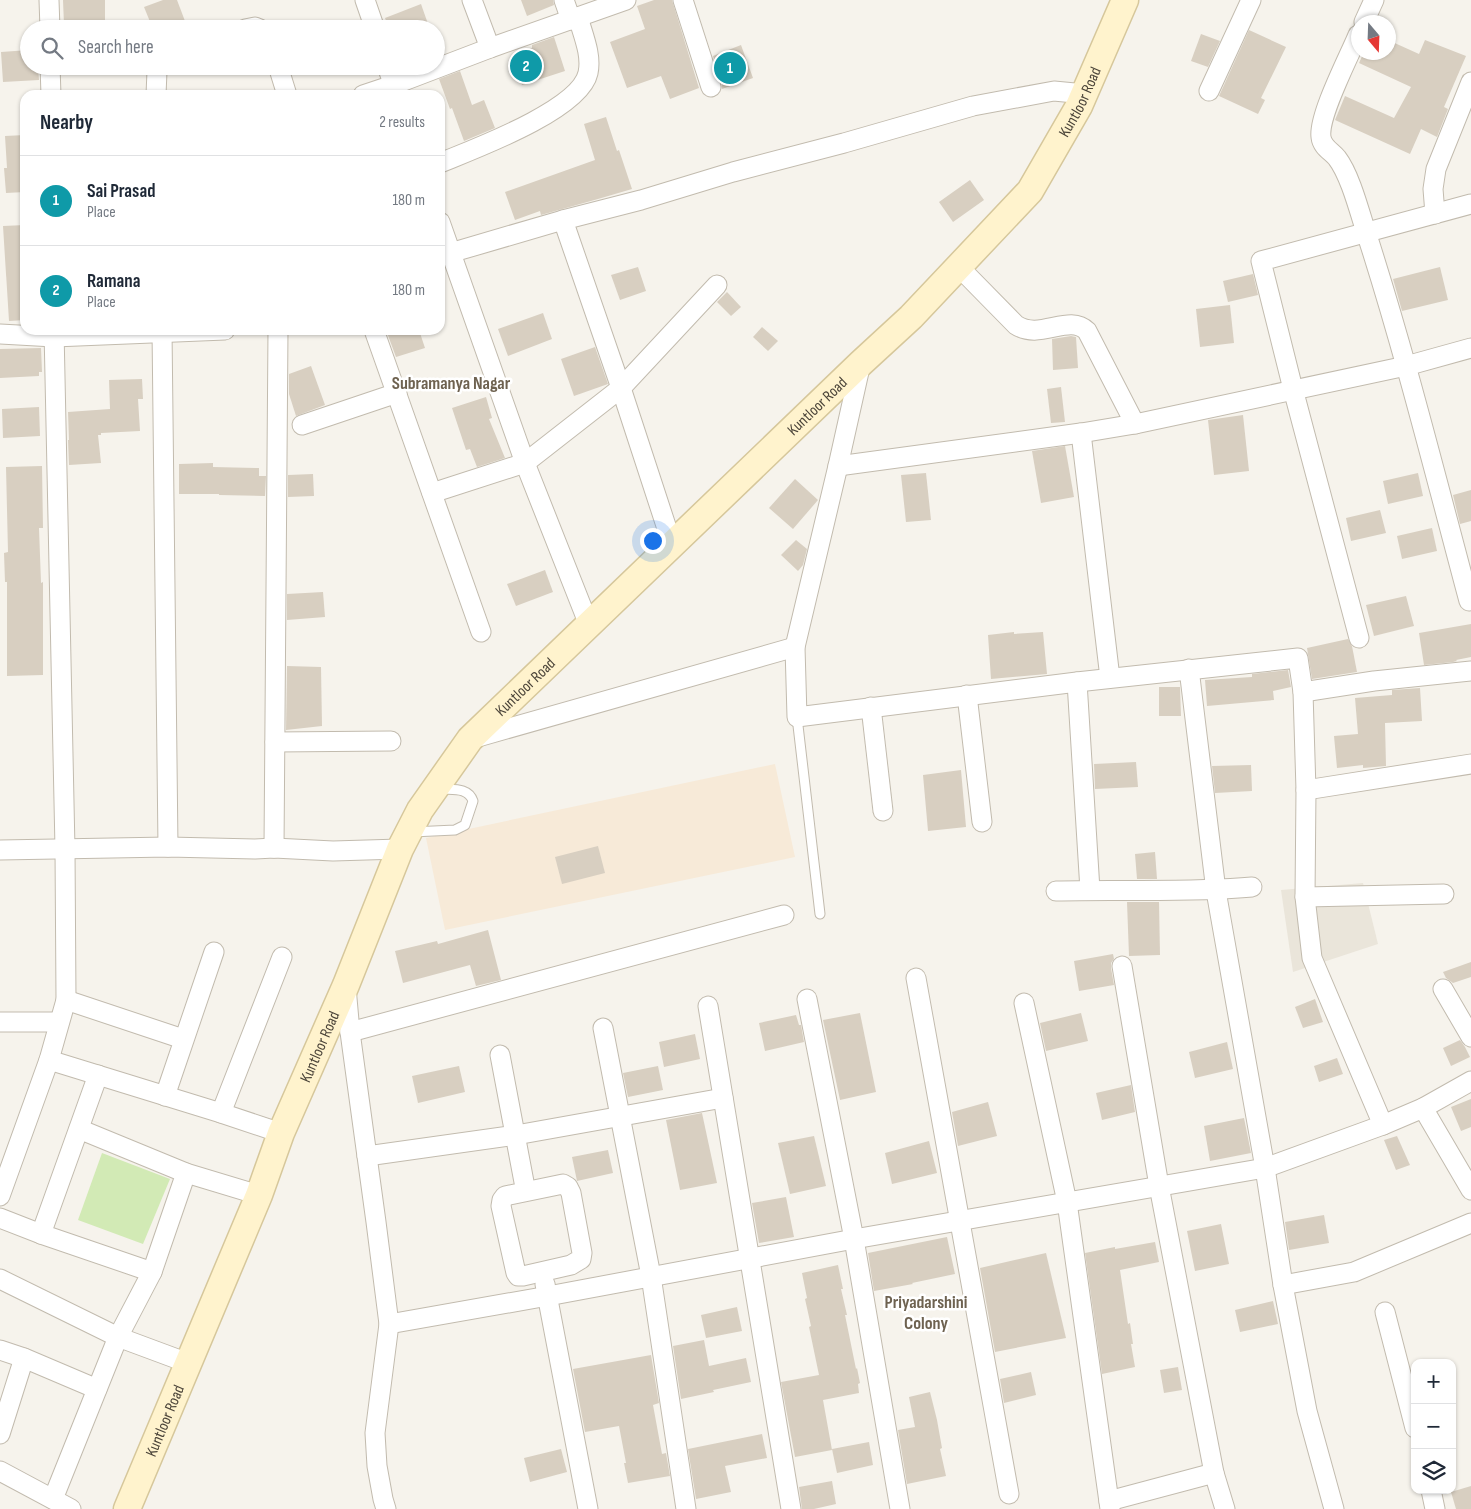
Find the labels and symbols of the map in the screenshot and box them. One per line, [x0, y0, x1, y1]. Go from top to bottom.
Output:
north arrow [1351, 15, 1396, 60]
pin: 2 [510, 47, 542, 85]
pin: 1 [714, 49, 746, 87]
street label: Kuntloor Road [1055, 64, 1106, 141]
district label: Subramanya Nagar [392, 373, 511, 394]
street label: Kuntloor Road [784, 374, 852, 440]
your location [640, 528, 666, 554]
street label: Kuntloor Road [492, 654, 560, 721]
street label: Kuntloor Road [296, 1009, 344, 1085]
district label: Priyadarshini Colony [885, 1292, 967, 1334]
street label: Kuntloor Road [142, 1383, 189, 1460]

